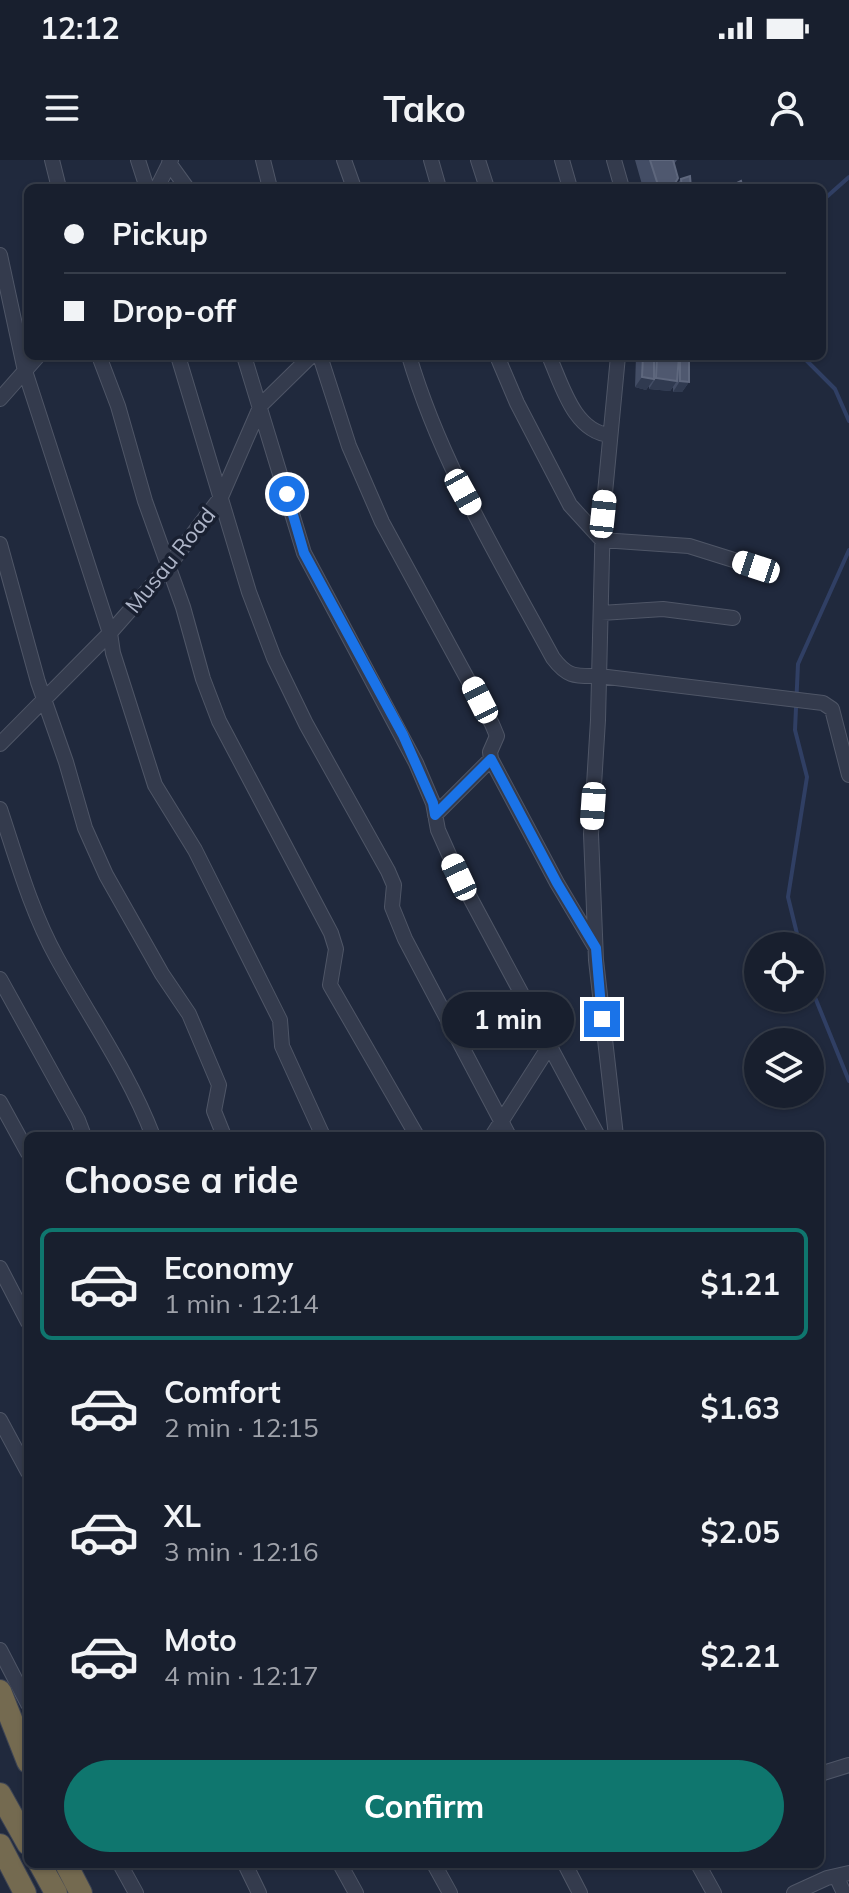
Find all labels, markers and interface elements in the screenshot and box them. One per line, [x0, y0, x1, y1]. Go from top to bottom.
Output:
text: 12:12 [40, 9, 119, 47]
icon: menu [40, 86, 84, 130]
text: Tako [383, 86, 466, 131]
icon: person [765, 86, 809, 130]
text: Pickup [112, 215, 208, 253]
text: Drop-off [112, 292, 236, 330]
car [441, 465, 485, 519]
route start [269, 476, 305, 512]
car [589, 489, 617, 539]
street label: Musau Road [119, 501, 221, 619]
car [729, 548, 783, 586]
car [458, 673, 502, 727]
car [579, 781, 607, 831]
car [438, 850, 480, 904]
map controls [744, 932, 824, 1108]
button: locate [744, 932, 824, 1012]
callout: 1 min [442, 991, 574, 1047]
route end [584, 1001, 620, 1037]
text: 1 min [474, 1003, 542, 1036]
button: layers [744, 1028, 824, 1108]
text: Choose a ride [64, 1157, 298, 1202]
icon: car [68, 1248, 140, 1320]
text: Economy [164, 1249, 293, 1287]
text: $1.21 [701, 1265, 780, 1303]
text: 1 min · 12:14 [164, 1287, 319, 1320]
icon: car [68, 1372, 140, 1444]
text: Comfort [164, 1373, 281, 1411]
text: $1.63 [701, 1389, 780, 1427]
text: 2 min · 12:15 [164, 1411, 319, 1444]
icon: car [68, 1496, 140, 1568]
text: XL [164, 1497, 201, 1535]
text: $2.05 [701, 1513, 780, 1551]
text: 3 min · 12:16 [164, 1535, 319, 1568]
icon: car [68, 1620, 140, 1692]
text: Moto [164, 1621, 237, 1659]
text: $2.21 [701, 1637, 780, 1675]
text: 4 min · 12:17 [164, 1659, 319, 1692]
button: Confirm [64, 1760, 784, 1852]

